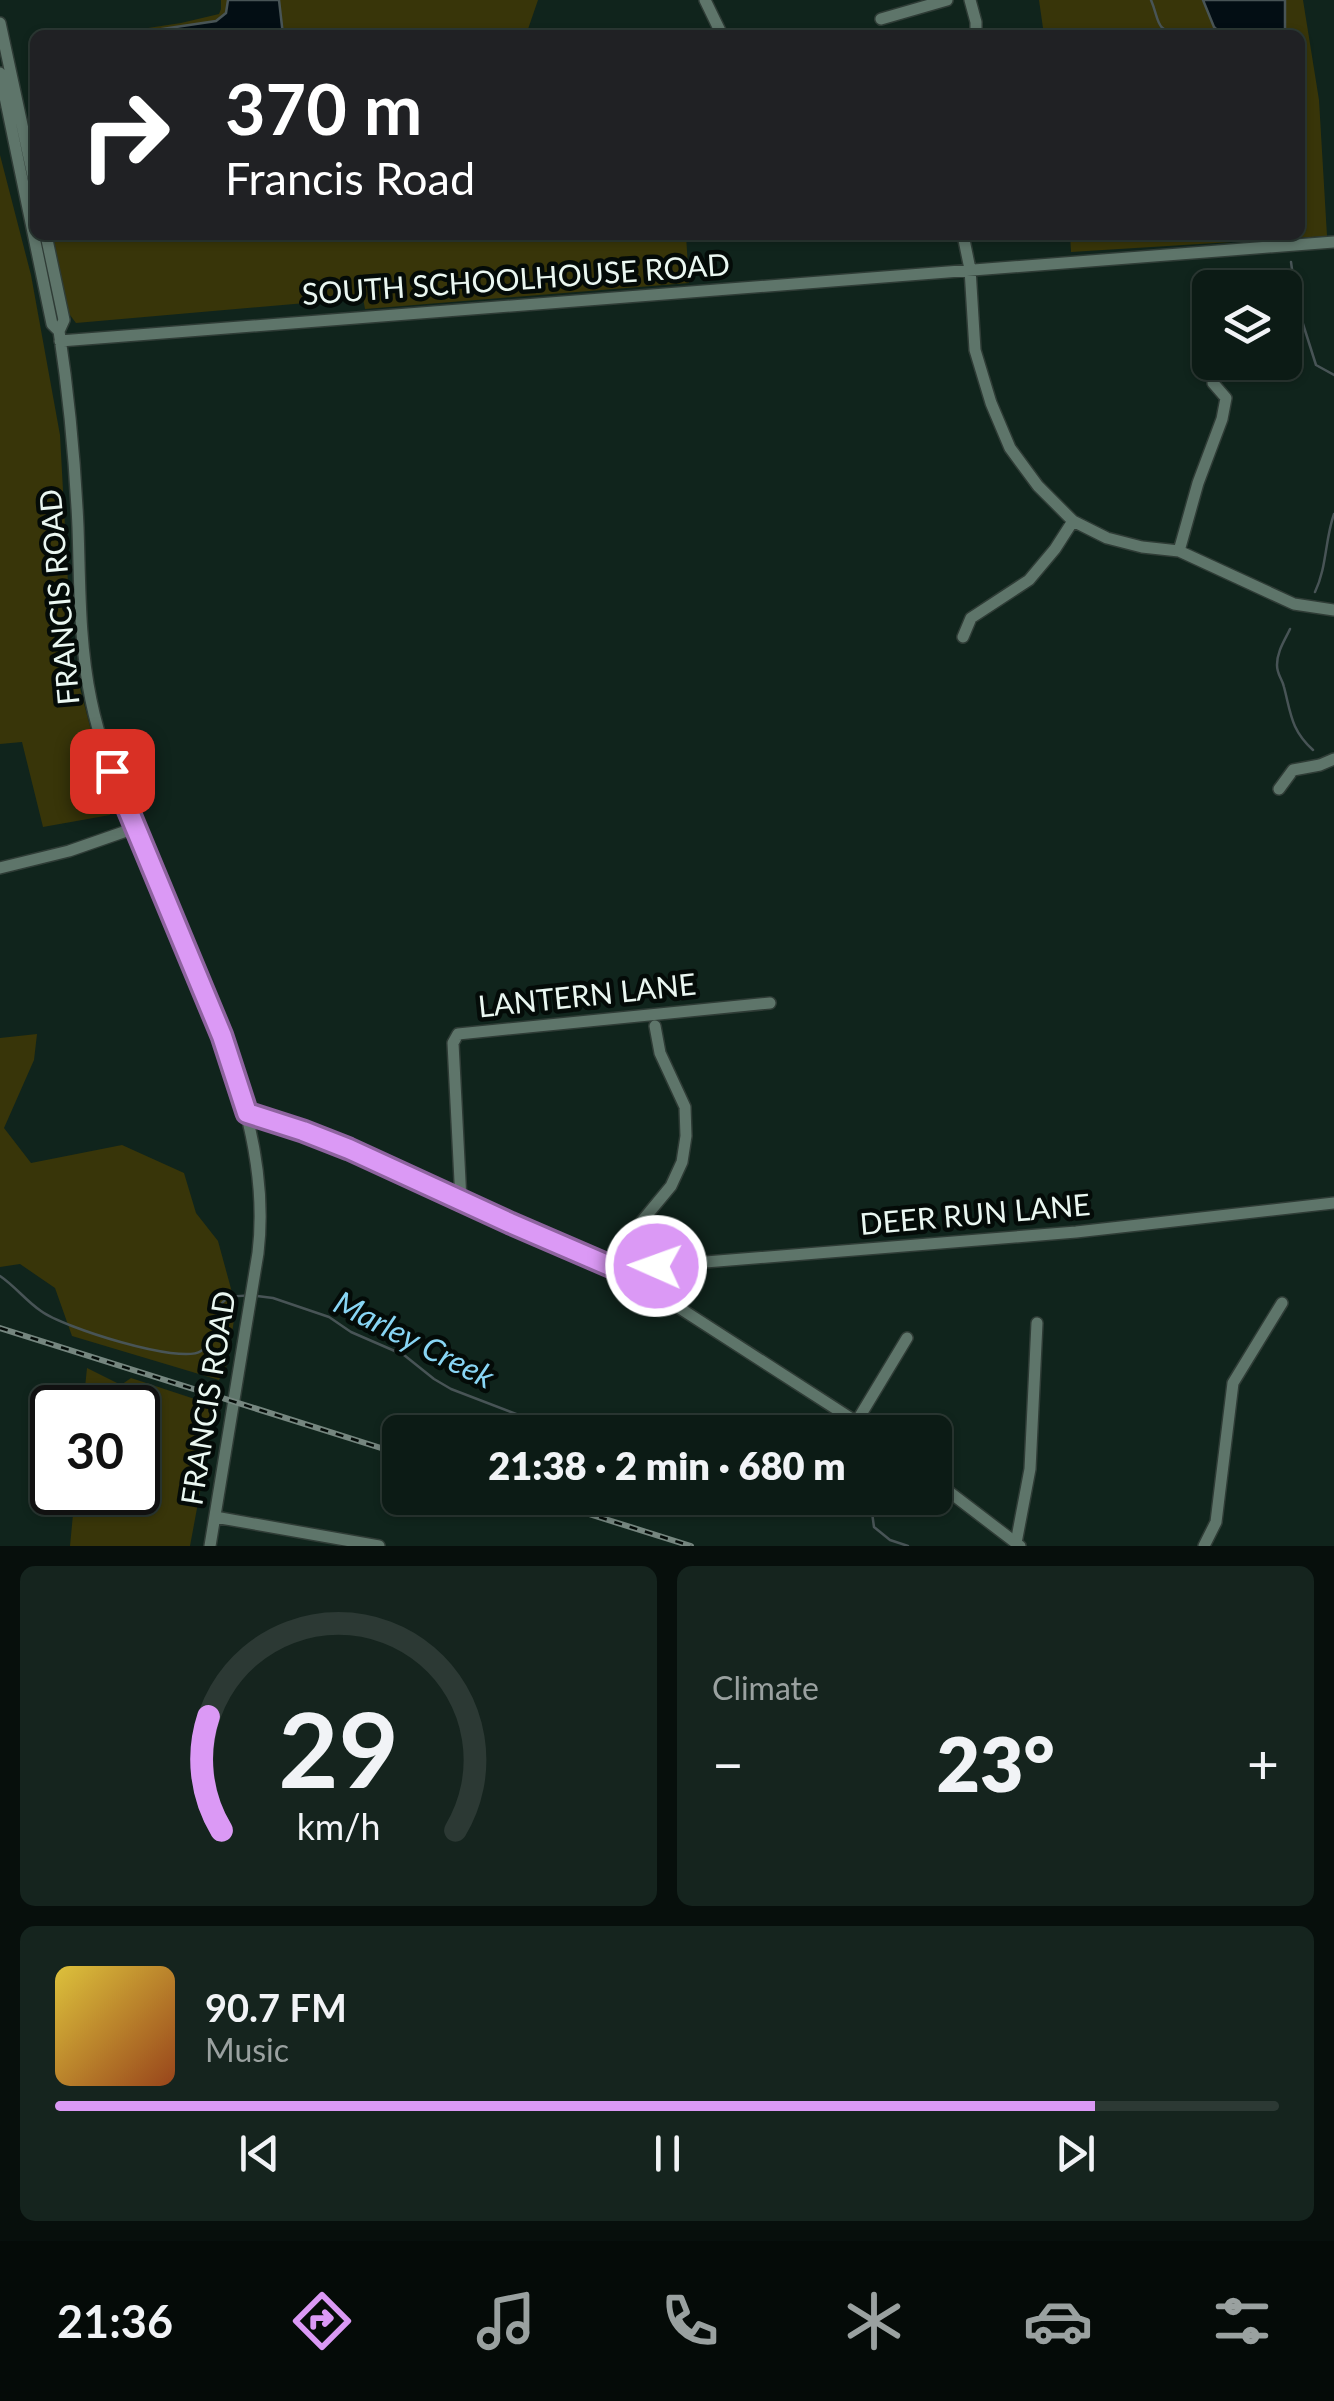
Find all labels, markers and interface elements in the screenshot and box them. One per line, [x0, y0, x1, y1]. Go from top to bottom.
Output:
text: 370 m [225, 66, 422, 150]
icon: right [60, 70, 190, 200]
text: Francis Road [225, 151, 475, 205]
street label: SOUTH SCHOOLHOUSE ROAD [301, 245, 731, 311]
map controls [1192, 270, 1302, 380]
button: layers [1192, 270, 1302, 380]
street label: FRANCIS ROAD [31, 488, 85, 707]
pin [70, 729, 155, 814]
icon: arrive [85, 744, 140, 799]
street label: LANTERN LANE [476, 965, 698, 1023]
street label: DEER RUN LANE [858, 1185, 1092, 1241]
position arrow [604, 1214, 708, 1318]
water label: Marley Creek [328, 1282, 502, 1396]
street label: FRANCIS ROAD [172, 1288, 242, 1507]
speed limit sign: 30 [30, 1385, 160, 1515]
text: 21:38 · 2 min · 680 m [488, 1442, 846, 1488]
text: Climate [712, 1668, 819, 1707]
text: 29 [278, 1685, 399, 1810]
text: 23° [936, 1718, 1055, 1808]
text: − [712, 1730, 744, 1796]
text: + [1247, 1730, 1279, 1796]
text: km/h [297, 1805, 380, 1848]
text: 90.7 FM [205, 1984, 347, 2030]
text: Music [205, 2030, 289, 2069]
icon: previous [232, 2126, 287, 2181]
icon: pause [640, 2126, 695, 2181]
icon: next [1048, 2126, 1103, 2181]
icon: directions [287, 2286, 357, 2356]
icon: music [471, 2286, 541, 2356]
icon: phone [655, 2286, 725, 2356]
icon: climate [839, 2286, 909, 2356]
icon: car [1023, 2286, 1093, 2356]
icon: filters [1207, 2286, 1277, 2356]
text: 21:36 [57, 2294, 173, 2348]

